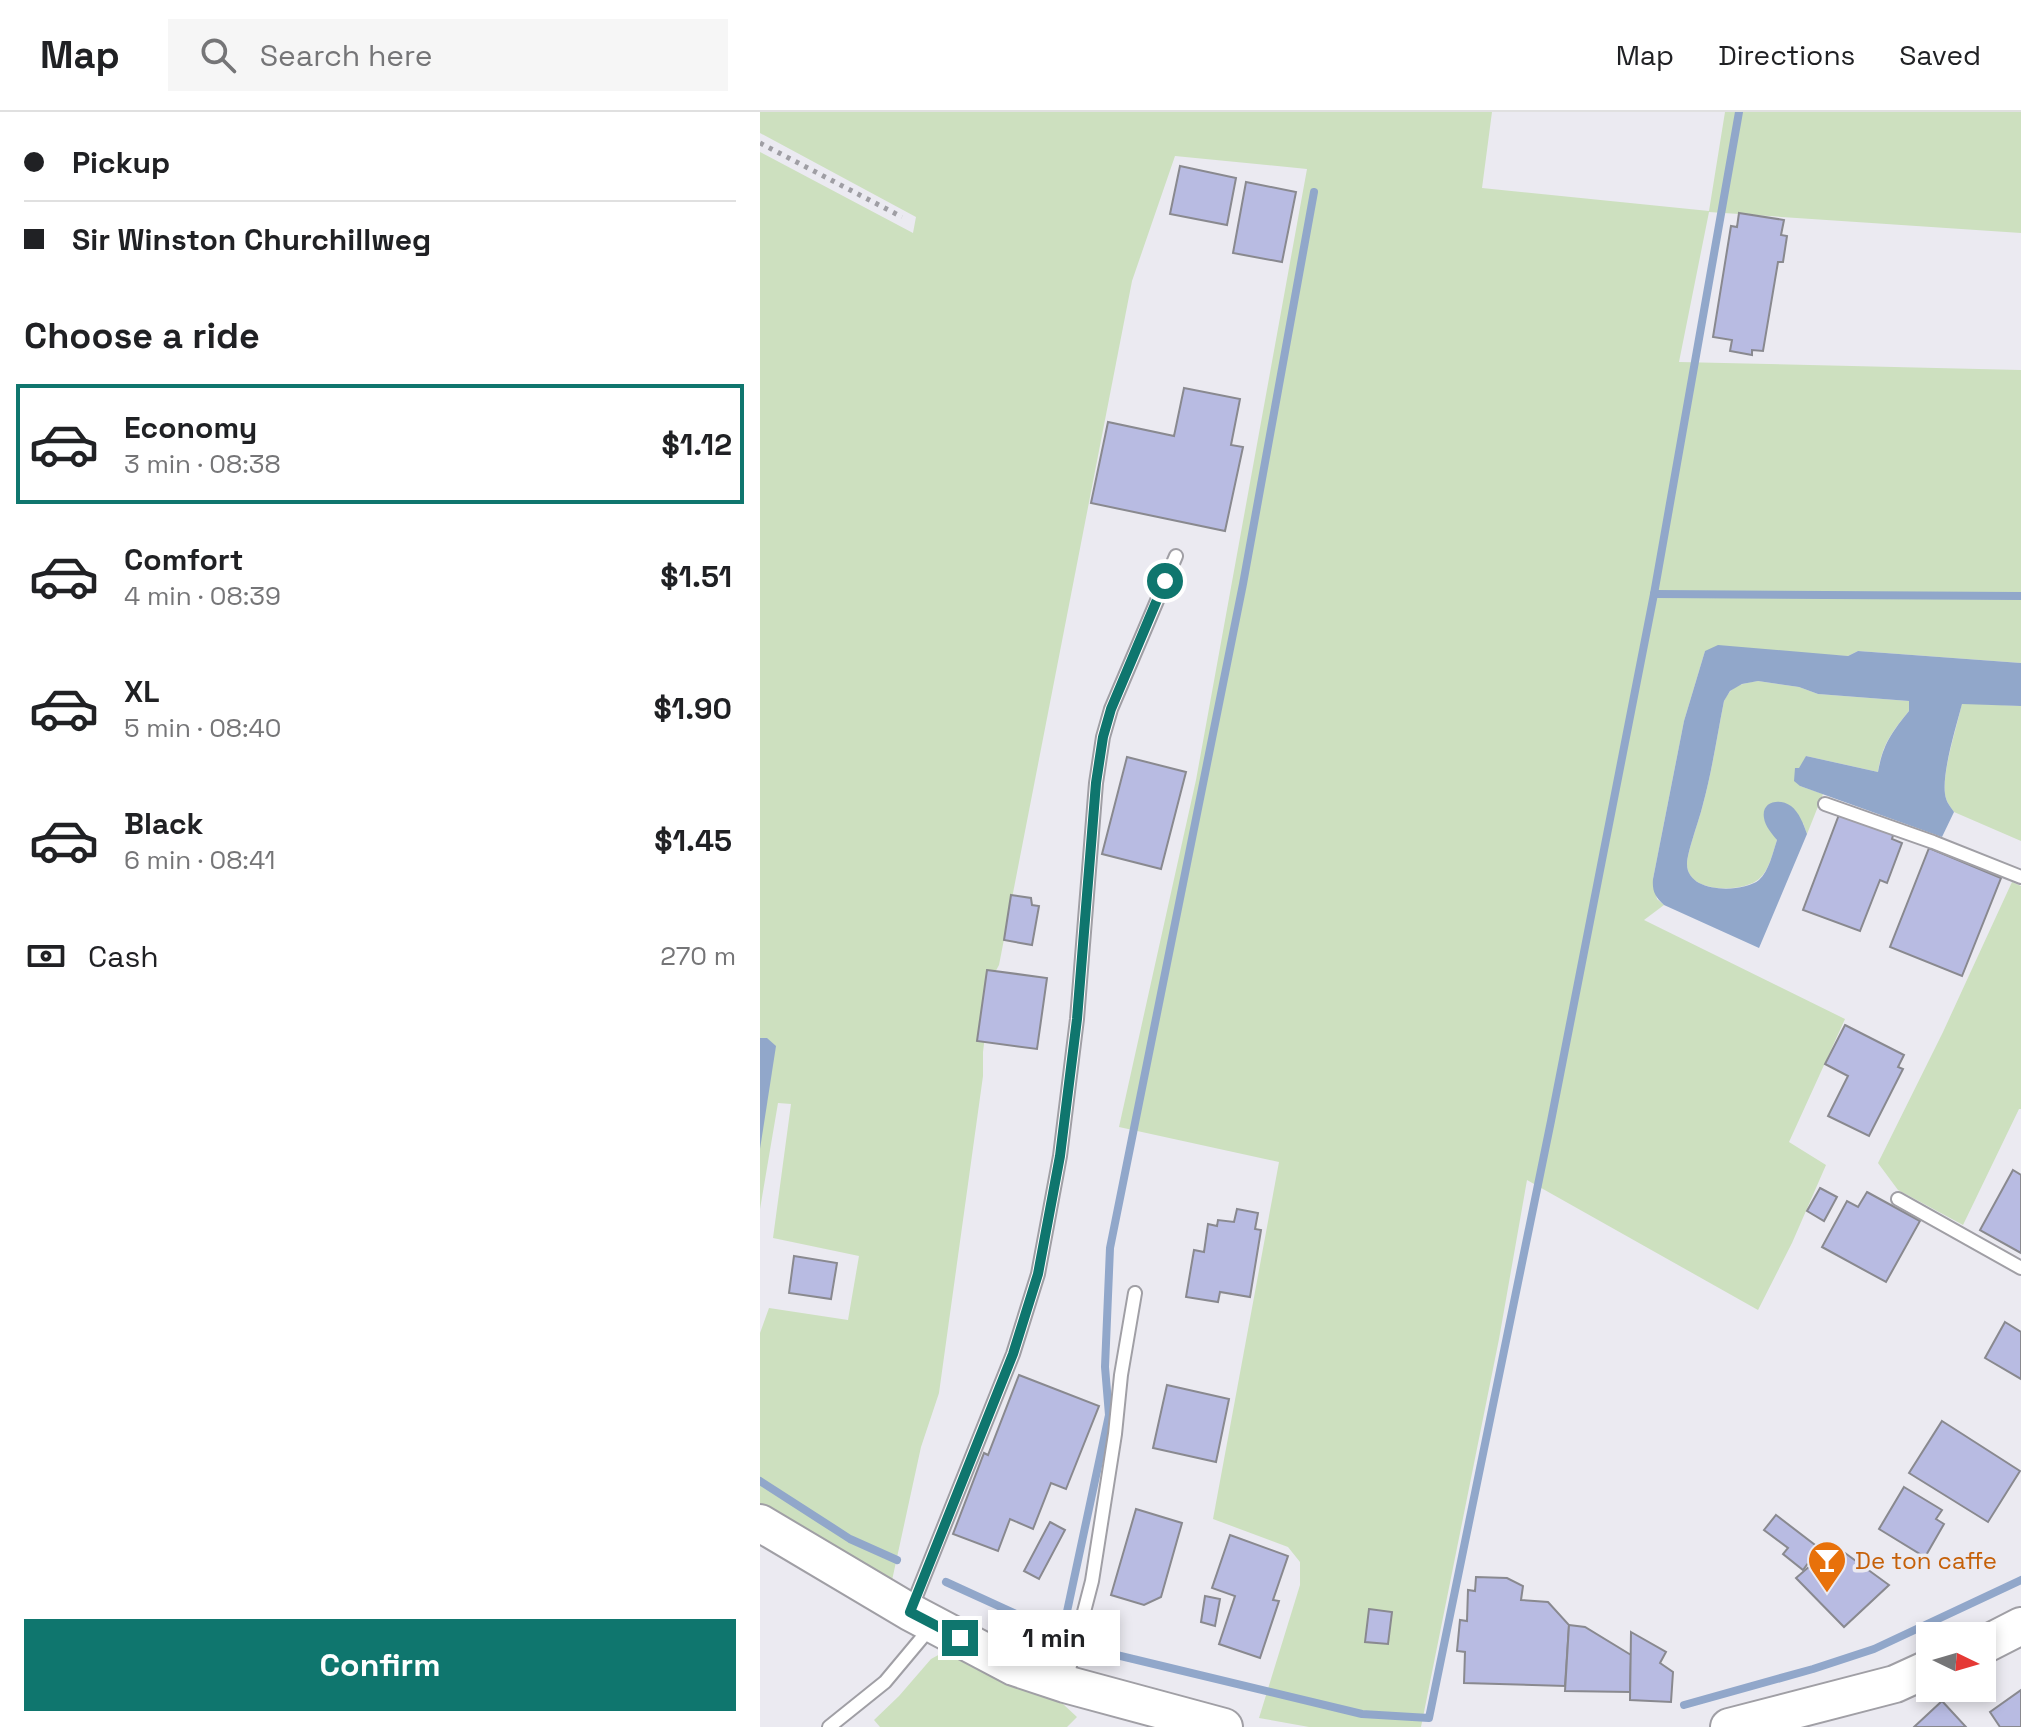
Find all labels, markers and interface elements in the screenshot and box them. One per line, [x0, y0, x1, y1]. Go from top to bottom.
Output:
search box [168, 19, 728, 91]
text: Map [40, 31, 120, 79]
icon: search [196, 33, 240, 77]
text: Search here [260, 36, 433, 75]
text: Map [1616, 37, 1674, 73]
text: Directions [1718, 37, 1855, 73]
text: Saved [1899, 37, 1981, 73]
text: Pickup [72, 143, 170, 182]
text: Sir Winston Churchillweg [72, 220, 431, 259]
text: Choose a ride [24, 313, 260, 359]
icon: car [28, 408, 100, 480]
text: Economy [124, 408, 257, 447]
text: $1.12 [662, 425, 732, 464]
text: 3 min · 08:38 [124, 447, 281, 481]
icon: car [28, 540, 100, 612]
text: Comfort [124, 540, 243, 579]
text: $1.51 [660, 557, 732, 596]
route start [1147, 563, 1183, 599]
text: 4 min · 08:39 [124, 579, 281, 613]
icon: car [28, 672, 100, 744]
text: XL [124, 672, 160, 711]
text: $1.90 [653, 689, 732, 728]
text: 5 min · 08:40 [124, 711, 282, 745]
icon: car [28, 804, 100, 876]
text: Black [124, 804, 203, 843]
text: $1.45 [654, 821, 732, 860]
text: 6 min · 08:41 [124, 843, 275, 877]
icon: cash [24, 934, 68, 978]
text: Cash [88, 937, 159, 976]
text: 270 m [660, 939, 736, 973]
bar icon: De ton caffe [1806, 1539, 1848, 1594]
place label: De ton caffe [1855, 1545, 1997, 1576]
callout: 1 min [988, 1610, 1120, 1666]
button: Confirm [24, 1619, 736, 1711]
route end [942, 1620, 978, 1656]
text: 1 min [1022, 1621, 1086, 1655]
north arrow [1916, 1622, 1996, 1702]
map controls [1916, 1622, 1996, 1702]

